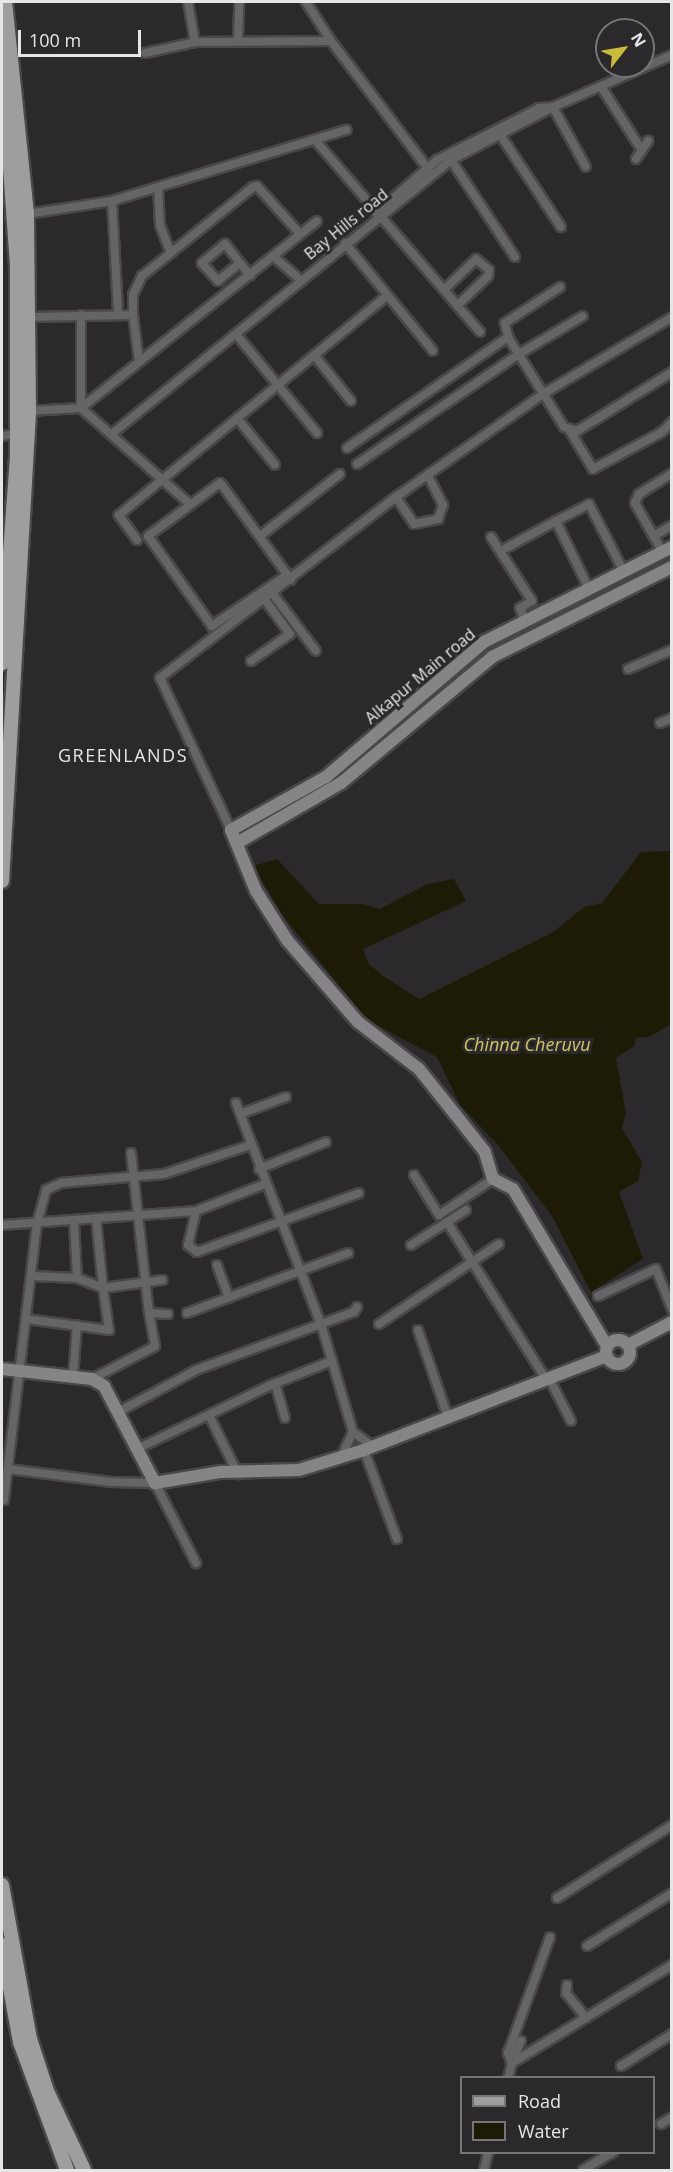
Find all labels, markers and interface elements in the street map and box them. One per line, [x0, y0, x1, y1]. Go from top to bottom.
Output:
scale bar [21, 18, 144, 56]
north arrow [595, 18, 655, 78]
text: 100 m [29, 28, 81, 52]
text: N [626, 29, 651, 51]
street label: Bay Hills road [300, 184, 392, 264]
street label: Alkapur Main road [361, 624, 479, 728]
district label: GREENLANDS [58, 744, 188, 766]
water label: Chinna Cheruvu [463, 1033, 591, 1055]
legend [460, 2076, 655, 2154]
text: Road [518, 2089, 561, 2113]
text: Water [518, 2119, 569, 2143]

